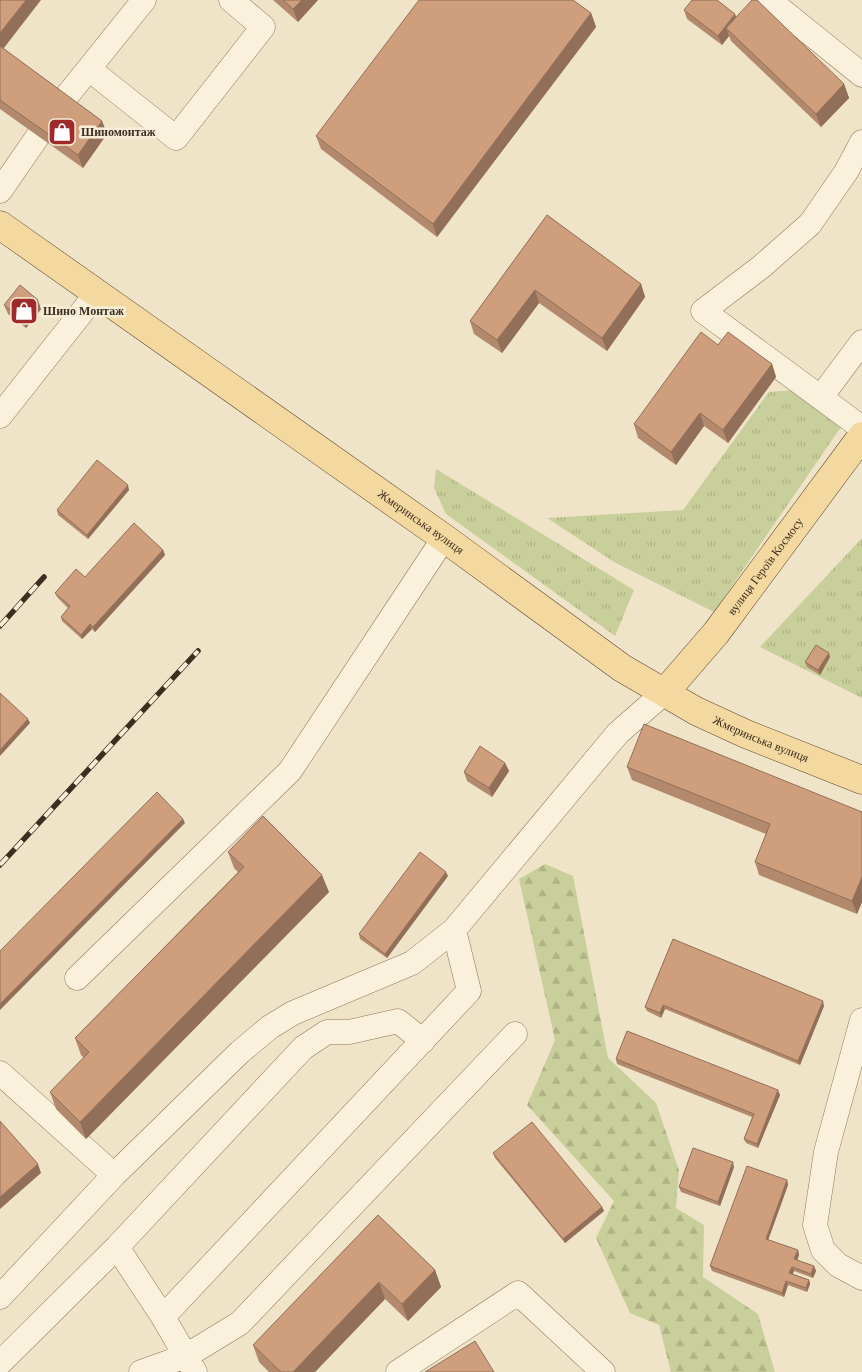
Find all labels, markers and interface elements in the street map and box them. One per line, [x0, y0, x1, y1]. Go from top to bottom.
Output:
shop icon: Шиномонтаж [47, 117, 77, 147]
place label: Шиномонтаж [81, 125, 156, 139]
shop icon: Шино Монтаж [9, 296, 39, 326]
place label: Шино Монтаж [43, 304, 124, 318]
street label: Жмеринська вулиця [375, 486, 467, 557]
street label: вулиця Героїв Космосу [725, 515, 806, 618]
street label: Жмеринська вулиця [711, 713, 811, 765]

